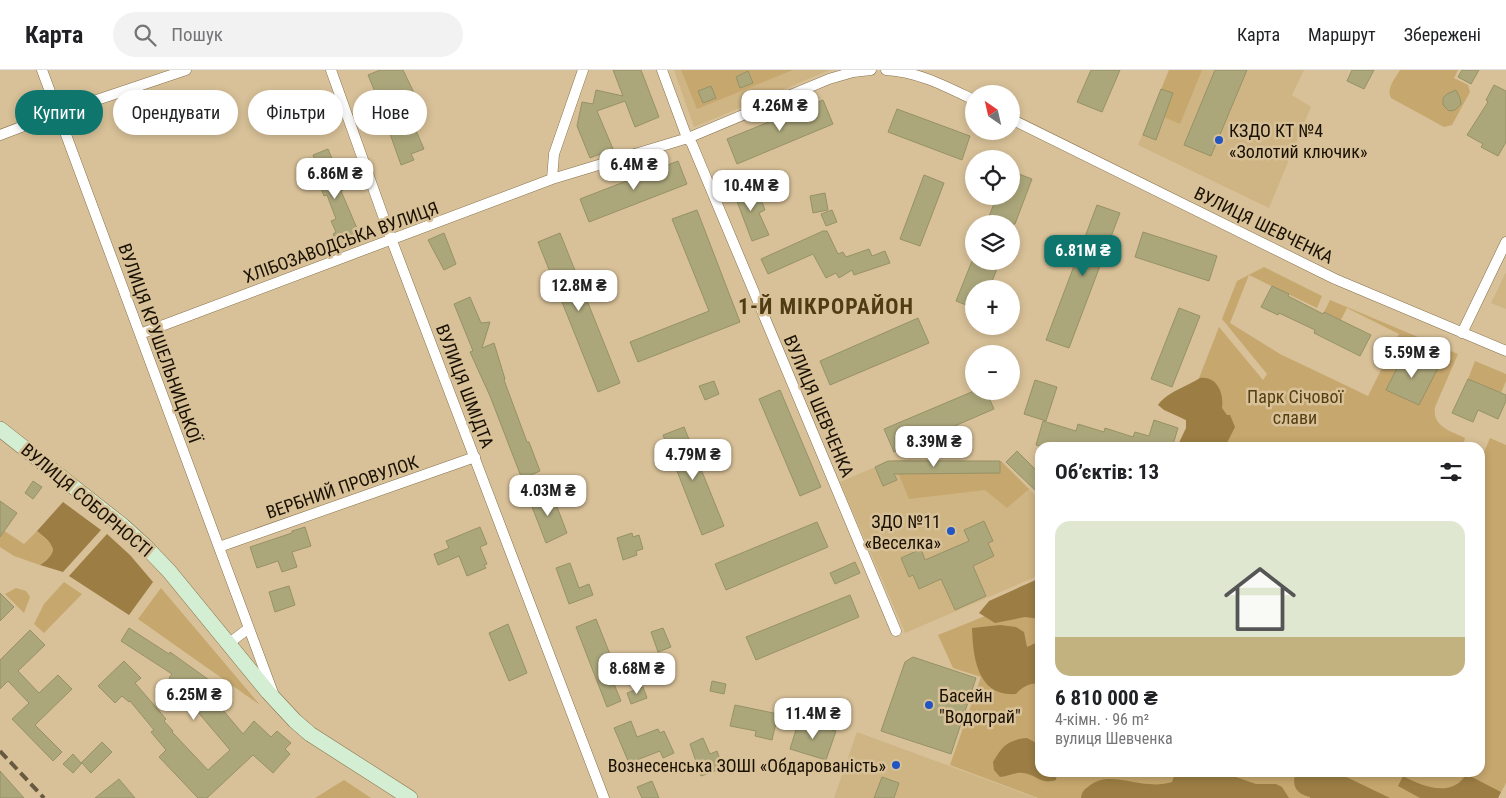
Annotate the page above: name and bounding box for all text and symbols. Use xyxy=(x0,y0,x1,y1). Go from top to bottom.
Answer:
search box xyxy=(113,12,463,57)
text: Карта xyxy=(25,21,83,49)
icon: search xyxy=(131,21,159,49)
text: Пошук xyxy=(171,23,223,46)
text: Карта xyxy=(1237,24,1280,45)
text: Маршрут xyxy=(1308,24,1376,45)
text: Збережені xyxy=(1404,24,1481,45)
north arrow xyxy=(965,85,1020,140)
map controls xyxy=(965,85,1020,400)
chip: Купити xyxy=(15,90,103,135)
chip: Орендувати xyxy=(113,90,238,135)
chip: Фільтри xyxy=(248,90,343,135)
chip: Нове xyxy=(353,90,427,135)
pin: 4.26M ₴ xyxy=(734,90,826,132)
text: 4.26M ₴ xyxy=(752,96,808,115)
place label: КЗДО КТ №4 «Золотий ключик» xyxy=(1229,120,1367,162)
marker: КЗДО КТ №4 «Золотий ключик» xyxy=(1213,134,1225,146)
pin: 6.4M ₴ xyxy=(593,148,675,191)
button: locate xyxy=(965,150,1020,205)
text: 6.4M ₴ xyxy=(610,155,658,174)
pin: 6.86M ₴ xyxy=(289,158,381,200)
text: 6.86M ₴ xyxy=(307,164,363,183)
pin: 10.4M ₴ xyxy=(705,170,797,212)
text: 10.4M ₴ xyxy=(723,176,779,195)
street label: ВУЛИЦЯ ШЕВЧЕНКА xyxy=(1191,182,1337,268)
street label: ХЛІБОЗАВОДСЬКА ВУЛИЦЯ xyxy=(241,197,441,287)
button: layers xyxy=(965,215,1020,270)
pin: 6.81M ₴ xyxy=(1037,234,1129,277)
street label: ВУЛИЦЯ КРУШЕЛЬНИЦЬКОЇ xyxy=(114,240,206,447)
text: 6.81M ₴ xyxy=(1055,241,1111,260)
pin: 12.8M ₴ xyxy=(533,270,625,312)
text: 12.8M ₴ xyxy=(551,276,607,295)
button: + xyxy=(965,280,1020,335)
district label: 1-Й МІКРОРАЙОН xyxy=(738,294,914,319)
street label: ВУЛИЦЯ ШМІДТА xyxy=(432,321,498,451)
street label: ВУЛИЦЯ ШЕВЧЕНКА xyxy=(780,332,859,481)
pin: 5.59M ₴ xyxy=(1366,336,1458,379)
text: 5.59M ₴ xyxy=(1384,343,1440,362)
button: − xyxy=(965,345,1020,400)
park label: Парк Січової слави xyxy=(1247,386,1344,428)
pin: 8.39M ₴ xyxy=(888,426,980,468)
text: 8.39M ₴ xyxy=(906,432,962,451)
pin: 4.79M ₴ xyxy=(647,438,739,481)
street label: ВУЛИЦЯ СОБОРНОСТІ xyxy=(17,439,157,561)
text: 4.79M ₴ xyxy=(665,445,721,464)
street label: ВЕРБНИЙ ПРОВУЛОК xyxy=(263,451,421,523)
icon: filters xyxy=(1437,458,1465,486)
text: Об’єктів: 13 xyxy=(1055,460,1159,484)
pin: 4.03M ₴ xyxy=(502,474,594,517)
text: 4.03M ₴ xyxy=(520,481,576,500)
place label: ЗДО №11 «Веселка» xyxy=(864,511,941,553)
marker: ЗДО №11 «Веселка» xyxy=(945,525,957,537)
icon: home xyxy=(1215,554,1305,644)
pin: 8.68M ₴ xyxy=(591,652,683,695)
text: 8.68M ₴ xyxy=(609,659,665,678)
pin: 6.25M ₴ xyxy=(148,678,240,721)
text: 6.25M ₴ xyxy=(166,685,222,704)
place label: Басейн "Водограй" xyxy=(939,685,1021,727)
text: 6 810 000 ₴ xyxy=(1055,686,1158,710)
pin: 11.4M ₴ xyxy=(767,698,859,740)
marker: Басейн "Водограй" xyxy=(923,699,935,711)
text: 11.4M ₴ xyxy=(785,704,841,723)
text: 4-кімн. · 96 m² xyxy=(1055,710,1149,729)
text: вулиця Шевченка xyxy=(1055,729,1173,748)
place label: Вознесенська ЗОШІ «Обдарованість» xyxy=(608,755,886,776)
marker: Вознесенська ЗОШІ «Обдарованість» xyxy=(890,759,902,771)

